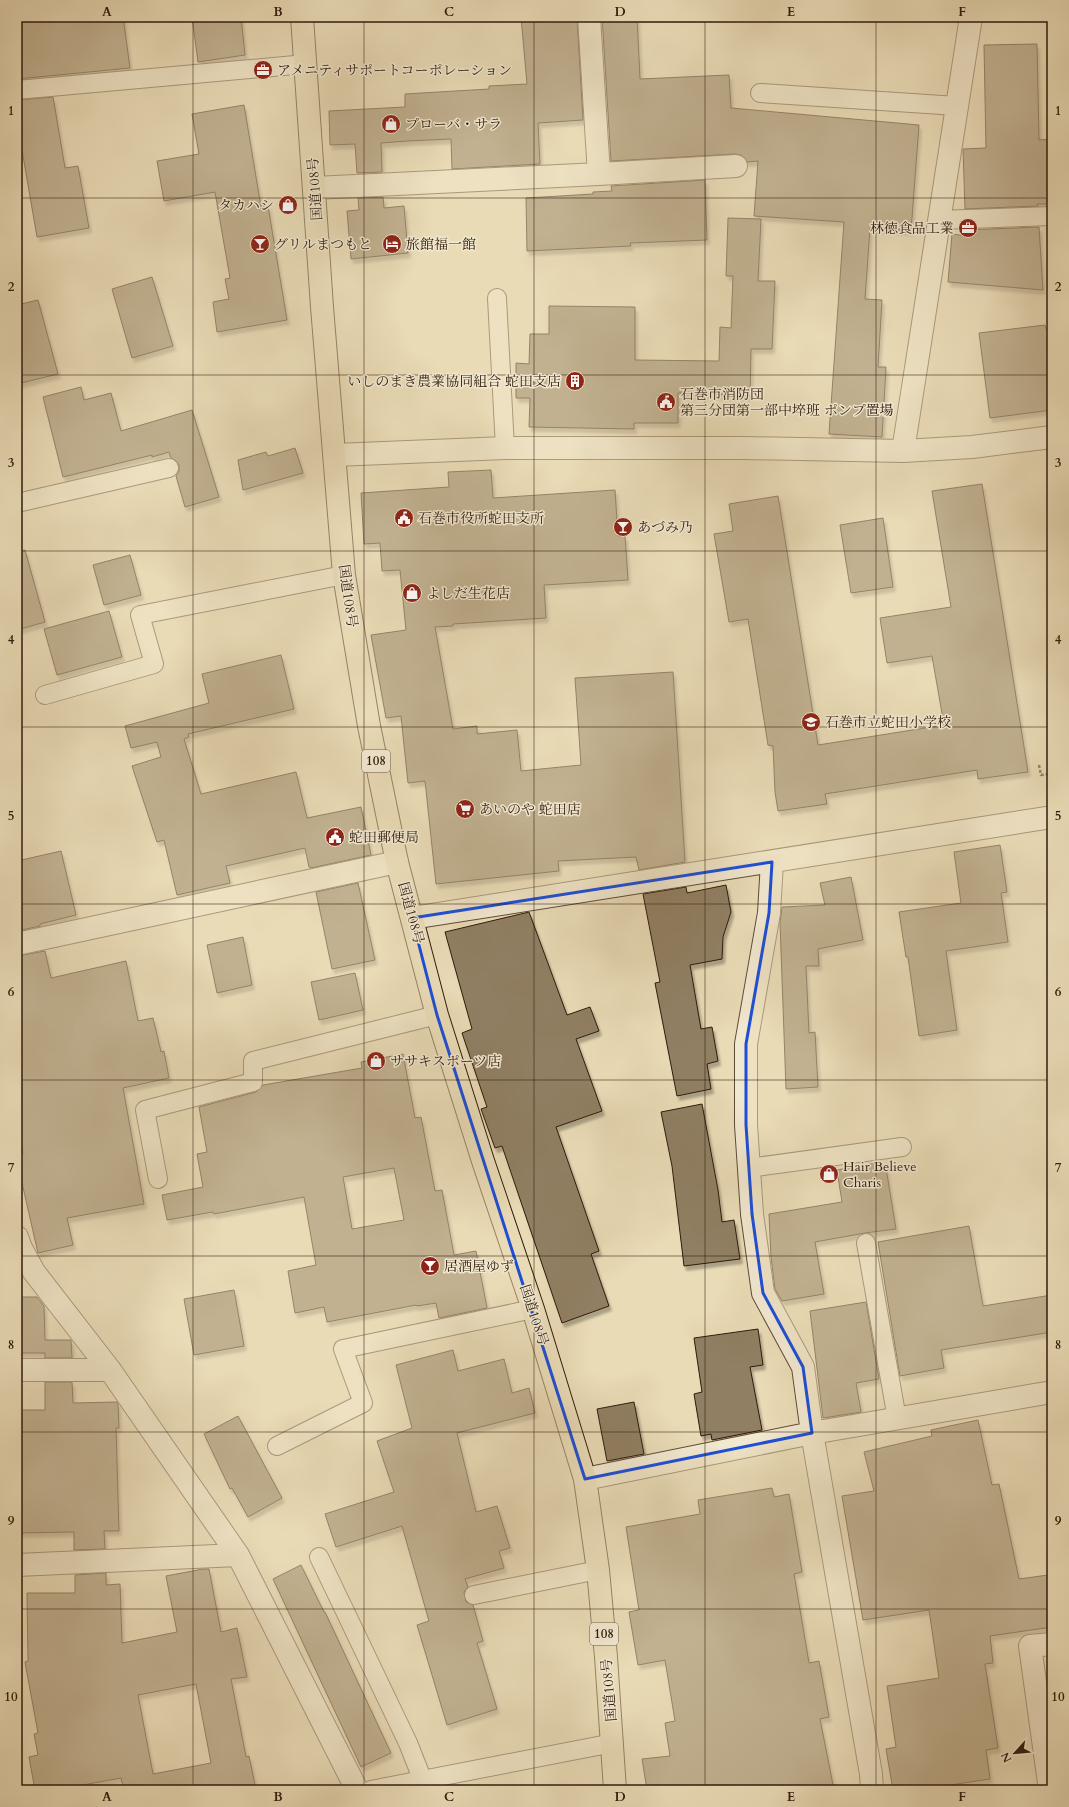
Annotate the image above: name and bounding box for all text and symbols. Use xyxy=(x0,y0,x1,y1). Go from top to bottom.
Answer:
text: A xyxy=(102,3,112,21)
text: B xyxy=(273,3,283,21)
text: C xyxy=(444,3,454,21)
text: D xyxy=(614,3,626,21)
text: E xyxy=(787,3,795,21)
text: F xyxy=(958,3,966,21)
office icon: アメニティサポートコーポレーション xyxy=(252,59,274,81)
place label: アメニティサポートコーポレーション xyxy=(277,61,512,80)
text: 1 xyxy=(8,102,14,120)
text: 1 xyxy=(1055,102,1061,120)
shop icon: プローバ・サラ xyxy=(380,113,402,135)
place label: プローバ・サラ xyxy=(405,115,502,134)
street label: 国道108号 xyxy=(303,157,327,221)
shop icon: タカハシ xyxy=(277,194,299,216)
place label: タカハシ xyxy=(218,196,274,215)
office icon: 林徳食品工業 xyxy=(957,217,979,239)
place label: 林徳食品工業 xyxy=(870,219,954,238)
bar icon: グリルまつもと xyxy=(249,233,271,255)
hotel icon: 旅館福一館 xyxy=(381,233,403,255)
place label: グリルまつもと xyxy=(274,235,372,254)
place label: 旅館福一館 xyxy=(406,235,476,254)
text: 2 xyxy=(8,278,15,296)
text: 2 xyxy=(1055,278,1062,296)
building icon: いしのまき農業協同組合 蛇田支店 xyxy=(564,370,586,392)
place label: いしのまき農業協同組合 蛇田支店 xyxy=(347,372,561,391)
place label: 石巻市消防団 第三分団第一部中埣班 ポンプ置場 xyxy=(680,385,894,420)
public building icon: 石巻市消防団 第三分団第一部中埣班 ポンプ置場 xyxy=(655,391,677,413)
text: 3 xyxy=(8,454,15,472)
text: 3 xyxy=(1055,454,1062,472)
public building icon: 石巻市役所蛇田支所 xyxy=(393,507,415,529)
place label: 石巻市役所蛇田支所 xyxy=(418,509,544,528)
bar icon: あづみ乃 xyxy=(612,516,634,538)
place label: あづみ乃 xyxy=(637,518,693,537)
street label: 国道108号 xyxy=(334,563,362,629)
shop icon: よしだ生花店 xyxy=(401,582,423,604)
place label: よしだ生花店 xyxy=(426,584,510,603)
text: 4 xyxy=(8,631,15,649)
text: 4 xyxy=(1055,631,1062,649)
school or university icon: 石巻市立蛇田小学校 xyxy=(800,711,822,733)
place label: 石巻市立蛇田小学校 xyxy=(825,713,951,732)
road number: 108 xyxy=(362,750,390,772)
supermarket icon: あいのや 蛇田店 xyxy=(454,798,476,820)
place label: あいのや 蛇田店 xyxy=(479,800,581,819)
text: 5 xyxy=(8,807,14,825)
text: 5 xyxy=(1055,807,1061,825)
public building icon: 蛇田郵便局 xyxy=(324,826,346,848)
place label: 蛇田郵便局 xyxy=(349,828,419,847)
street label: 国道108号 xyxy=(394,880,428,946)
text: 6 xyxy=(8,983,15,1001)
text: 6 xyxy=(1055,983,1062,1001)
shop icon: ササキスポーツ店 xyxy=(365,1050,387,1072)
place label: ササキスポーツ店 xyxy=(390,1052,501,1071)
place label: Hair Believe Charis xyxy=(843,1157,917,1192)
text: 7 xyxy=(8,1159,15,1177)
text: 7 xyxy=(1055,1159,1062,1177)
shop icon: Hair Believe Charis xyxy=(818,1163,840,1185)
bar icon: 居酒屋ゆず xyxy=(419,1255,441,1277)
place label: 居酒屋ゆず xyxy=(444,1257,514,1276)
street label: 国道108号 xyxy=(515,1282,553,1348)
text: 8 xyxy=(8,1336,14,1354)
text: 8 xyxy=(1055,1336,1061,1354)
text: 9 xyxy=(8,1512,15,1530)
text: 9 xyxy=(1055,1512,1062,1530)
road number: 108 xyxy=(590,1623,618,1645)
street label: 国道108号 xyxy=(597,1658,621,1722)
text: 10 xyxy=(4,1688,18,1706)
text: 10 xyxy=(1051,1688,1065,1706)
north arrow xyxy=(995,1733,1035,1773)
text: N xyxy=(997,1749,1015,1765)
text: A xyxy=(102,1788,112,1806)
text: B xyxy=(273,1788,283,1806)
text: C xyxy=(444,1788,454,1806)
text: D xyxy=(614,1788,626,1806)
text: E xyxy=(787,1788,795,1806)
text: F xyxy=(958,1788,966,1806)

